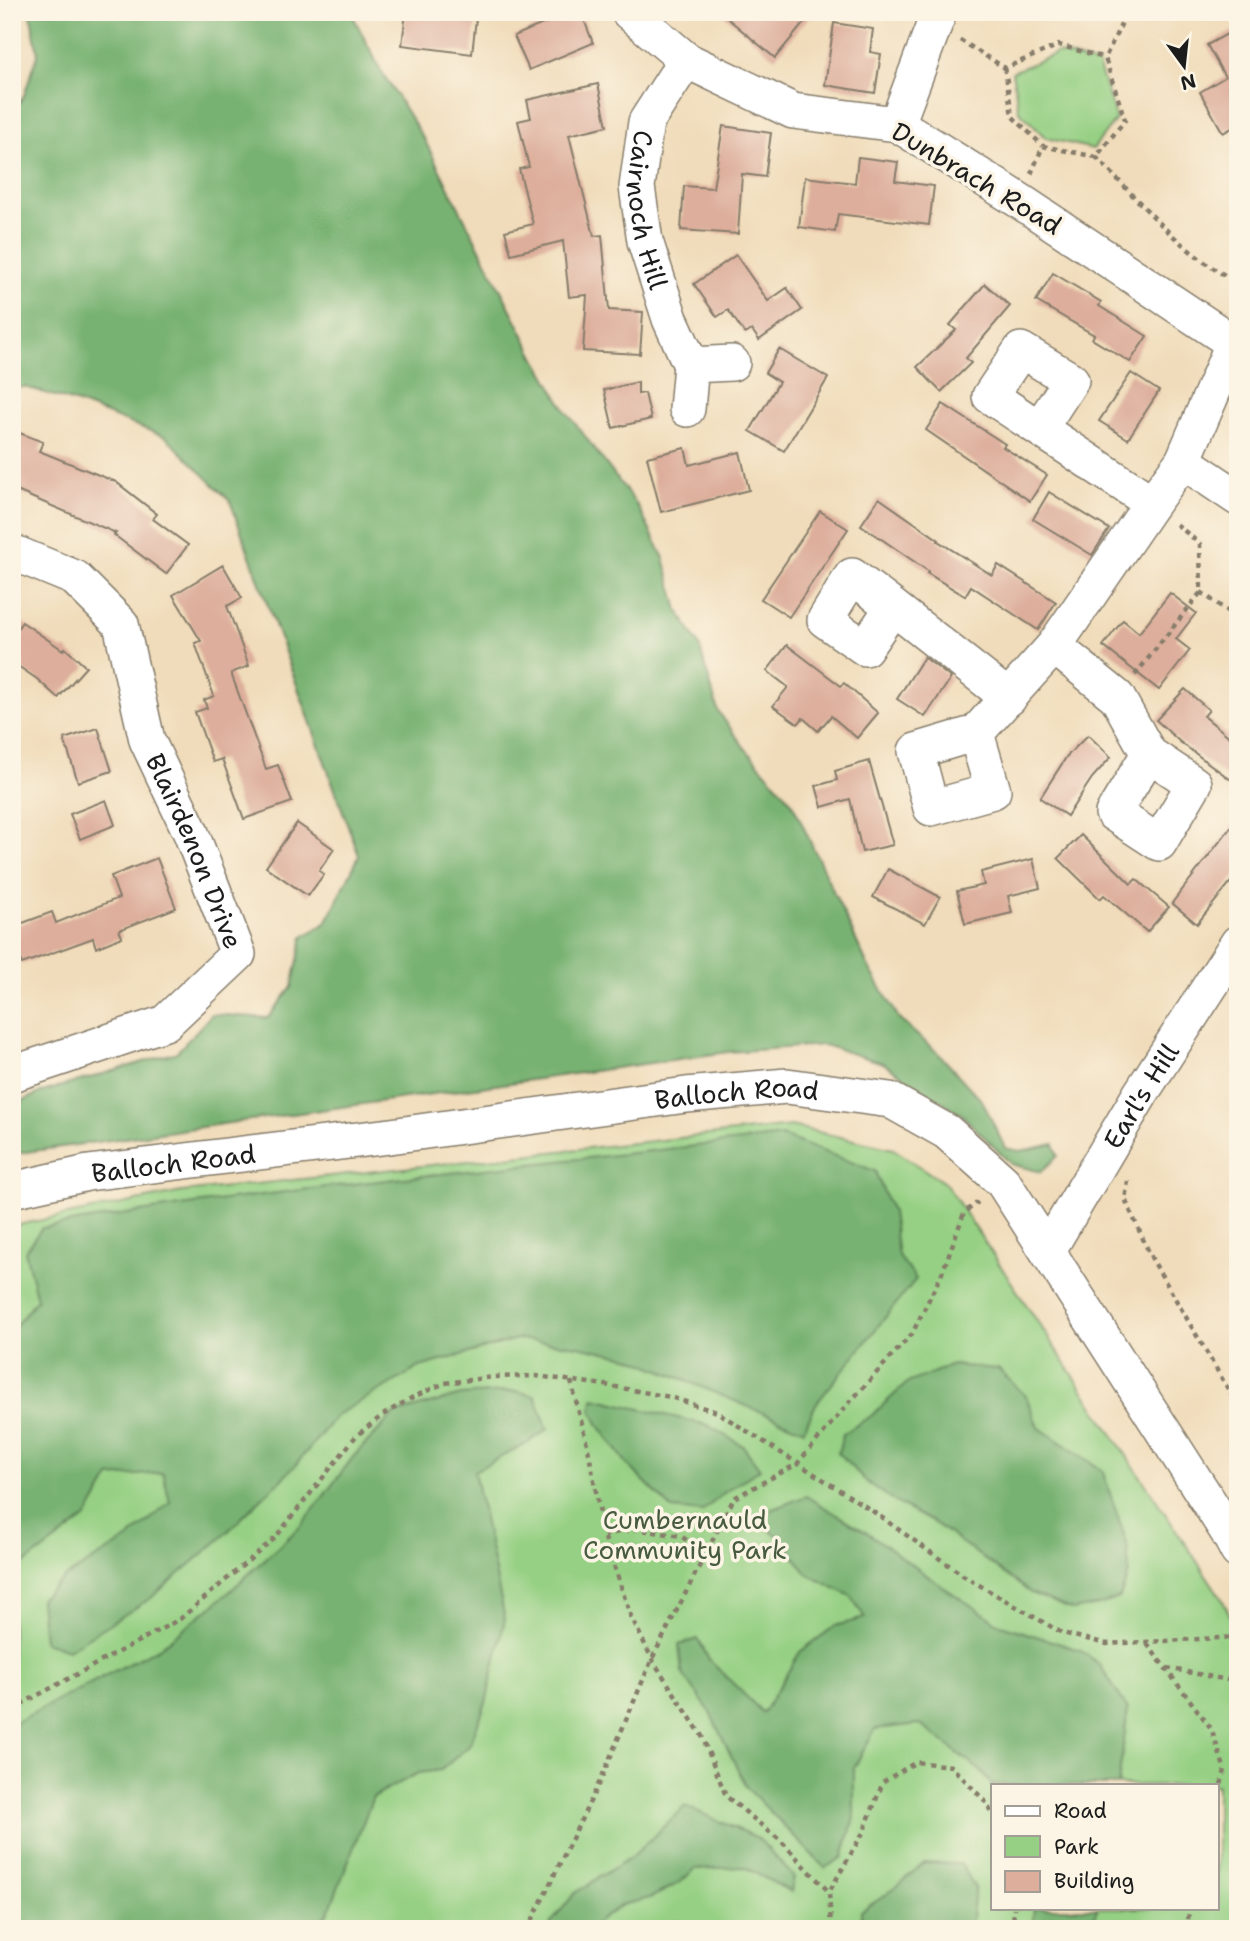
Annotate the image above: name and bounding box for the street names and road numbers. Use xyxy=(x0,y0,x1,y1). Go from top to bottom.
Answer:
street label: Dunbrach Road xyxy=(885,113,1069,243)
street label: Cairnoch Hill xyxy=(619,128,677,294)
street label: Blairdenon Drive xyxy=(138,747,252,953)
street label: Earl's Hill xyxy=(1095,1036,1187,1155)
street label: Balloch Road xyxy=(652,1069,821,1117)
street label: Balloch Road xyxy=(89,1135,258,1190)

